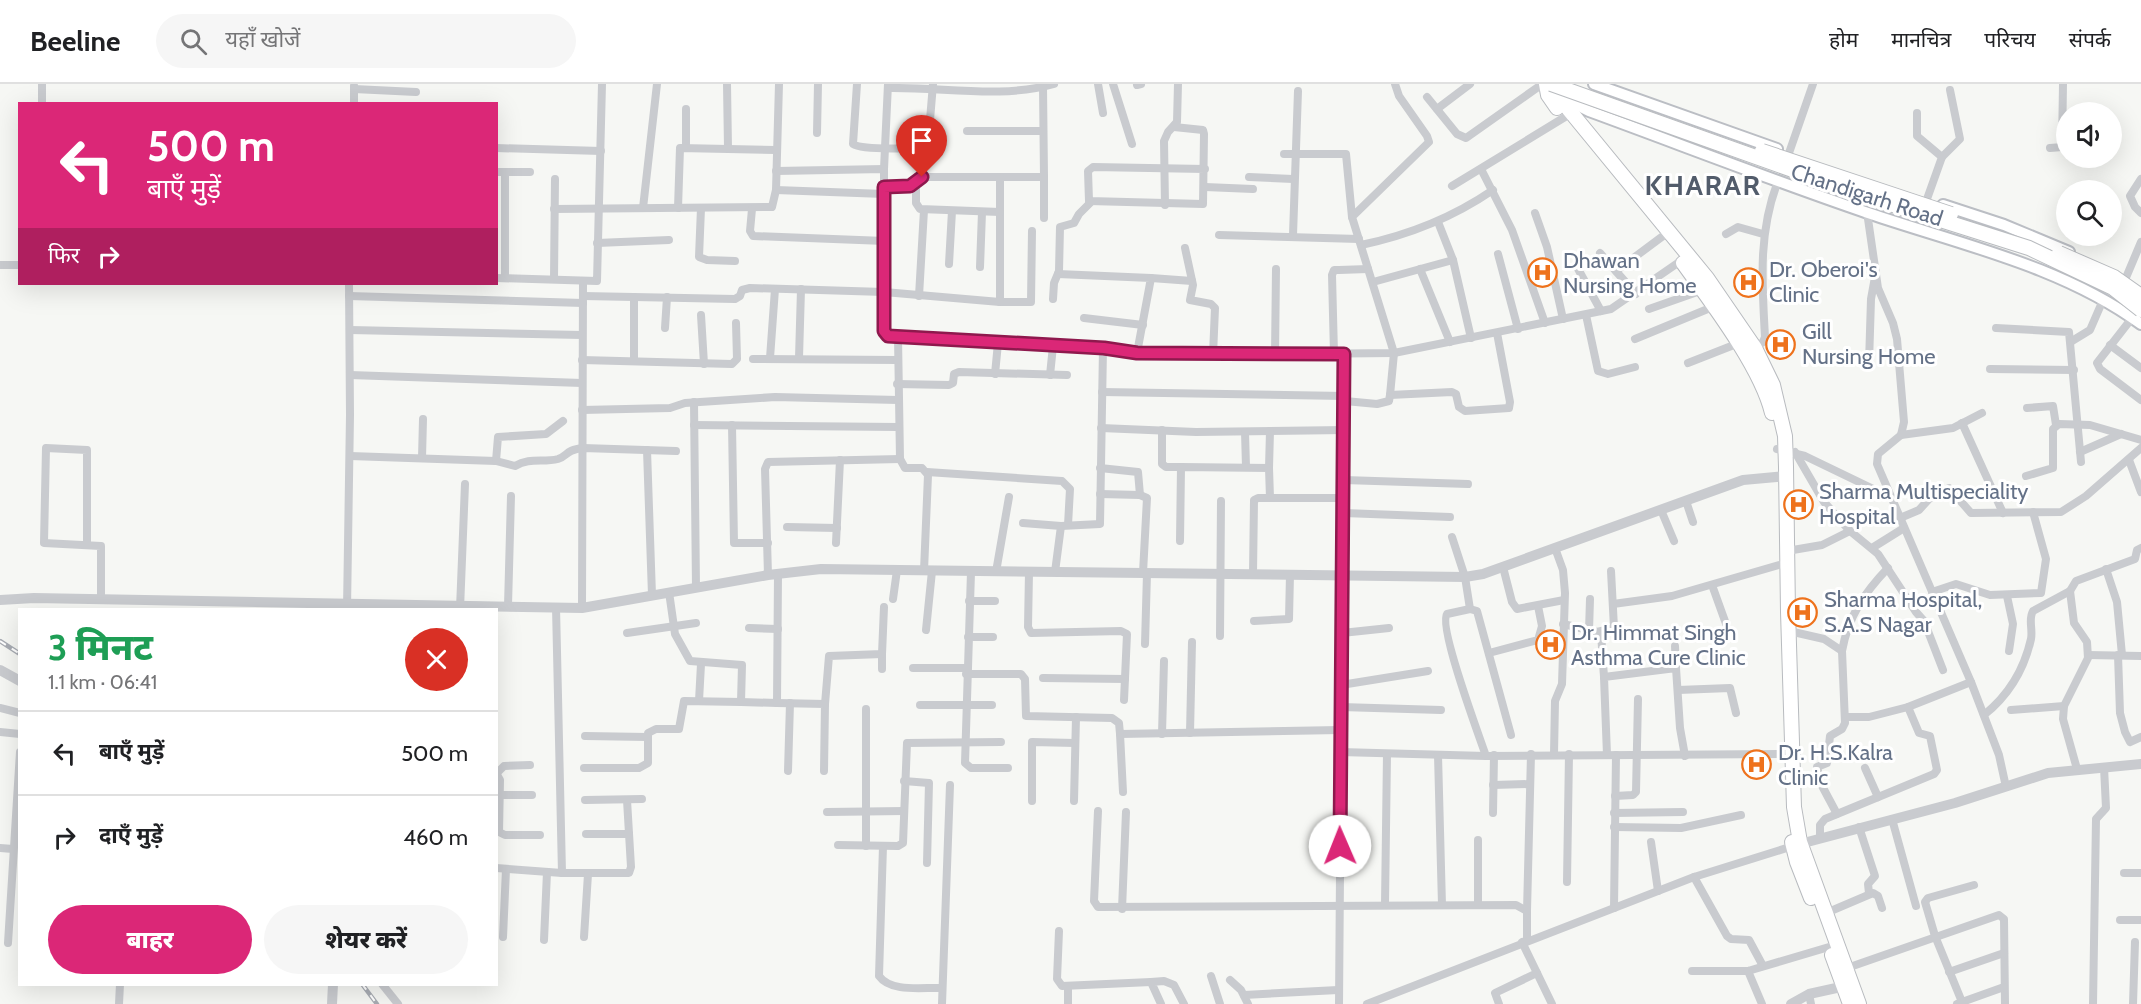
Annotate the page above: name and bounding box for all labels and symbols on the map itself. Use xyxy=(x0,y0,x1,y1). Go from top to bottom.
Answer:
pin xyxy=(896,115,947,177)
street label: Chandigarh Road xyxy=(1788,158,1946,232)
district label: KHARAR xyxy=(1644,168,1762,202)
place label: Dhawan Nursing Home xyxy=(1563,247,1697,299)
place label: Dr. Oberoi's Clinic xyxy=(1769,256,1878,308)
hospital icon: Dhawan Nursing Home xyxy=(1526,257,1558,289)
hospital icon: Dr. Oberoi's Clinic xyxy=(1732,266,1764,298)
place label: Gill Nursing Home xyxy=(1802,318,1936,370)
hospital icon: Gill Nursing Home xyxy=(1765,328,1797,360)
place label: Sharma Multispeciality Hospital xyxy=(1819,478,2028,530)
hospital icon: Sharma Multispeciality Hospital xyxy=(1782,488,1814,520)
place label: Sharma Hospital, S.A.S Nagar xyxy=(1824,586,1982,638)
hospital icon: Sharma Hospital, S.A.S Nagar xyxy=(1787,596,1819,628)
place label: Dr. Himmat Singh Asthma Cure Clinic xyxy=(1571,619,1746,671)
hospital icon: Dr. Himmat Singh Asthma Cure Clinic xyxy=(1534,629,1566,661)
place label: Dr. H.S.Kalra Clinic xyxy=(1778,739,1893,791)
hospital icon: Dr. H.S.Kalra Clinic xyxy=(1741,749,1773,781)
position arrow xyxy=(1308,814,1372,878)

